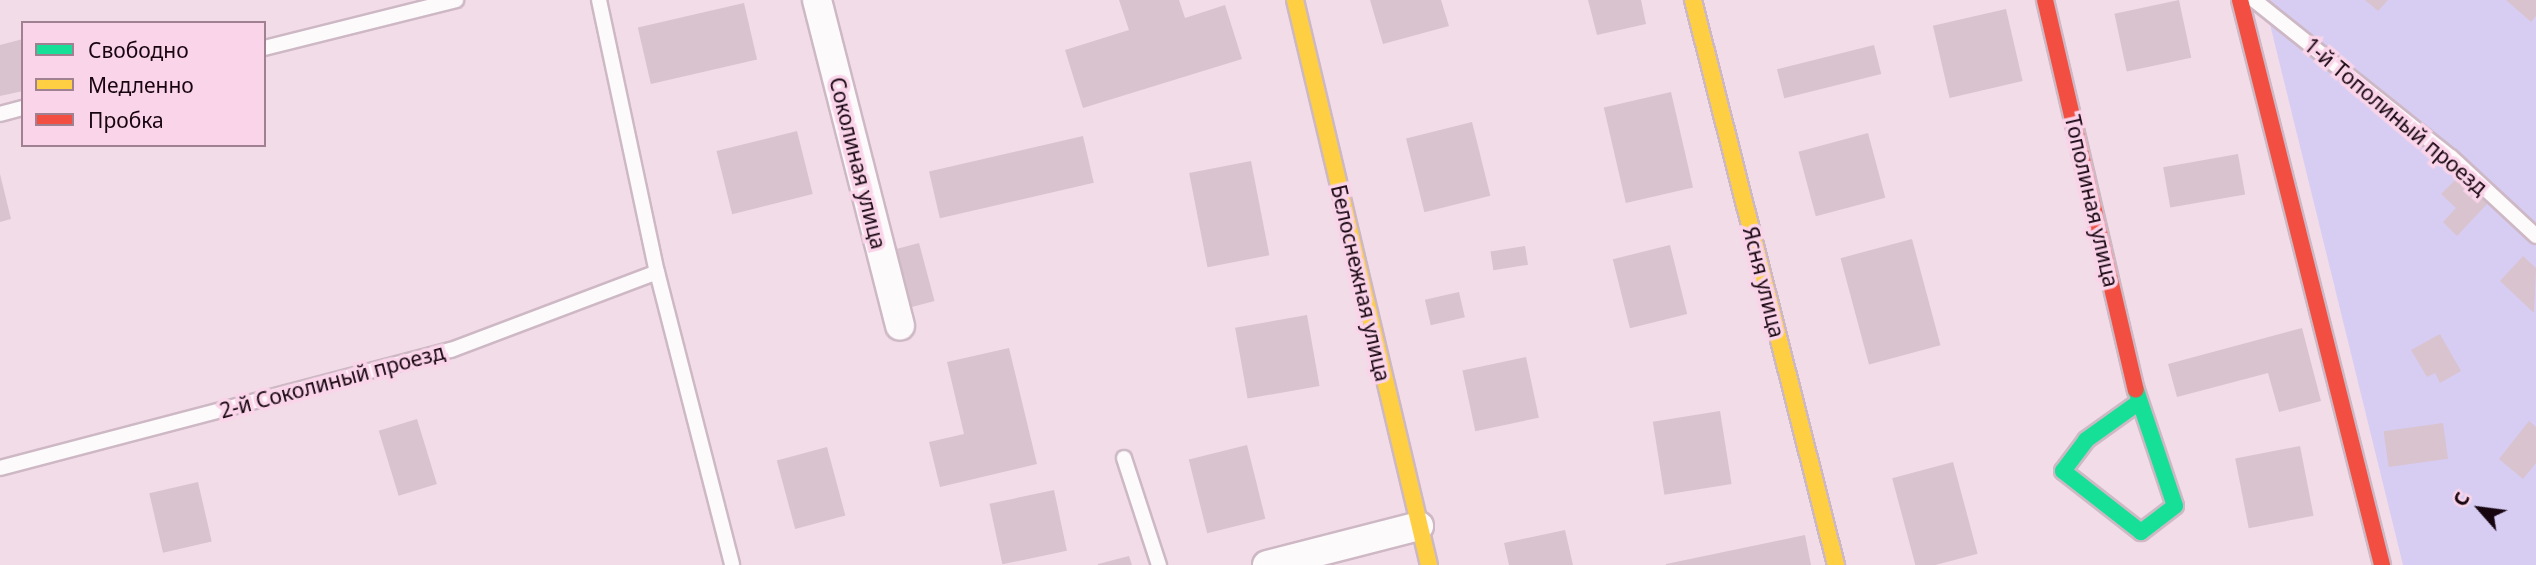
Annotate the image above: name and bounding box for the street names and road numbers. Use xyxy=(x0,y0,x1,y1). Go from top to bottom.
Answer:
street label: 1-й Тополиный проезд xyxy=(2299,32,2493,200)
street label: Соколиная улица xyxy=(824,74,892,252)
street label: Тополиная улица xyxy=(2060,113,2124,289)
street label: Белоснежная улица xyxy=(1326,182,1396,384)
street label: Ясня улица xyxy=(1738,224,1790,340)
street label: 2-й Соколиный проезд xyxy=(217,339,447,423)

